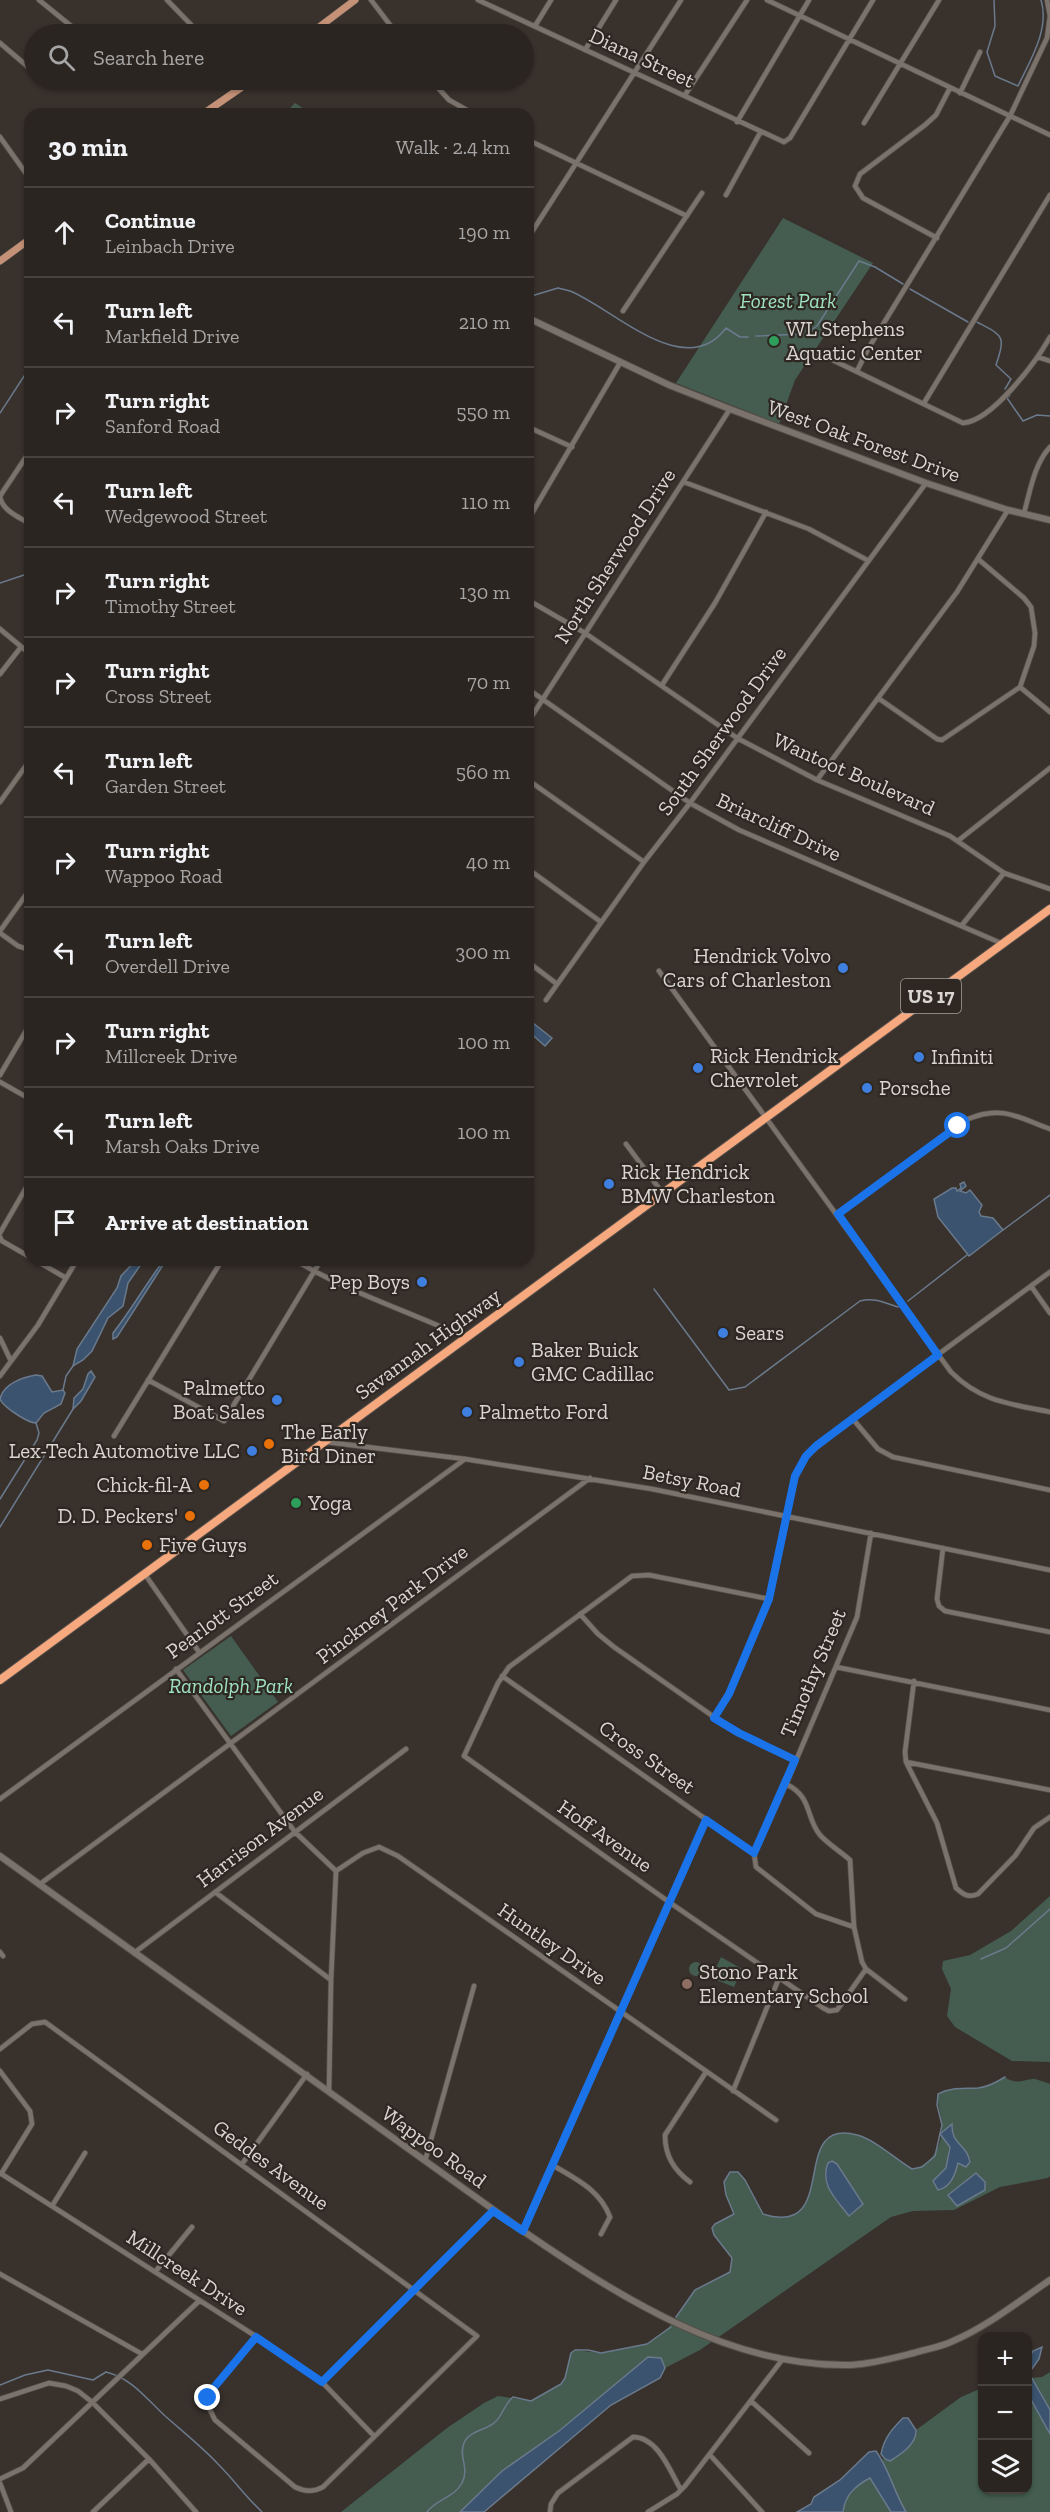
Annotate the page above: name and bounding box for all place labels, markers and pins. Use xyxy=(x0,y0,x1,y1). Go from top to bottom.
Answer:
place label: WL Stephens Aquatic Center xyxy=(786,316,923,365)
marker: WL Stephens Aquatic Center xyxy=(767,334,781,348)
place label: Hendrick Volvo Cars of Charleston xyxy=(663,943,831,992)
marker: Hendrick Volvo Cars of Charleston xyxy=(836,961,850,975)
place label: Rick Hendrick Chevrolet xyxy=(710,1043,838,1092)
place label: Infiniti xyxy=(931,1044,993,1069)
marker: Infiniti xyxy=(912,1050,926,1064)
marker: Rick Hendrick Chevrolet xyxy=(691,1061,705,1075)
place label: Porsche xyxy=(879,1075,951,1100)
marker: Porsche xyxy=(860,1081,874,1095)
place label: Rick Hendrick BMW Charleston xyxy=(621,1159,775,1208)
marker: Rick Hendrick BMW Charleston xyxy=(602,1177,616,1191)
place label: Pep Boys xyxy=(329,1269,410,1294)
marker: Pep Boys xyxy=(415,1275,429,1289)
place label: Sears xyxy=(735,1320,784,1345)
marker: Sears xyxy=(716,1326,730,1340)
place label: Baker Buick GMC Cadillac xyxy=(531,1337,654,1386)
marker: Baker Buick GMC Cadillac xyxy=(512,1355,526,1369)
place label: Palmetto Boat Sales xyxy=(173,1375,265,1424)
marker: Palmetto Boat Sales xyxy=(270,1393,284,1407)
place label: Palmetto Ford xyxy=(479,1399,609,1424)
marker: Palmetto Ford xyxy=(460,1405,474,1419)
place label: The Early Bird Diner xyxy=(281,1419,376,1468)
marker: The Early Bird Diner xyxy=(262,1437,276,1451)
place label: Lex-Tech Automotive LLC xyxy=(9,1438,240,1463)
marker: Lex-Tech Automotive LLC xyxy=(245,1444,259,1458)
place label: Chick-fil-A xyxy=(96,1472,192,1497)
marker: Chick-fil-A xyxy=(197,1478,211,1492)
place label: Yoga xyxy=(307,1490,352,1515)
marker: Yoga xyxy=(289,1496,303,1510)
place label: D. D. Peckers' xyxy=(58,1503,178,1528)
marker: D. D. Peckers' xyxy=(183,1509,197,1523)
place label: Five Guys xyxy=(159,1532,247,1557)
marker: Five Guys xyxy=(140,1538,154,1552)
place label: Stono Park Elementary School xyxy=(699,1959,869,2008)
marker: Stono Park Elementary School xyxy=(680,1977,694,1991)

